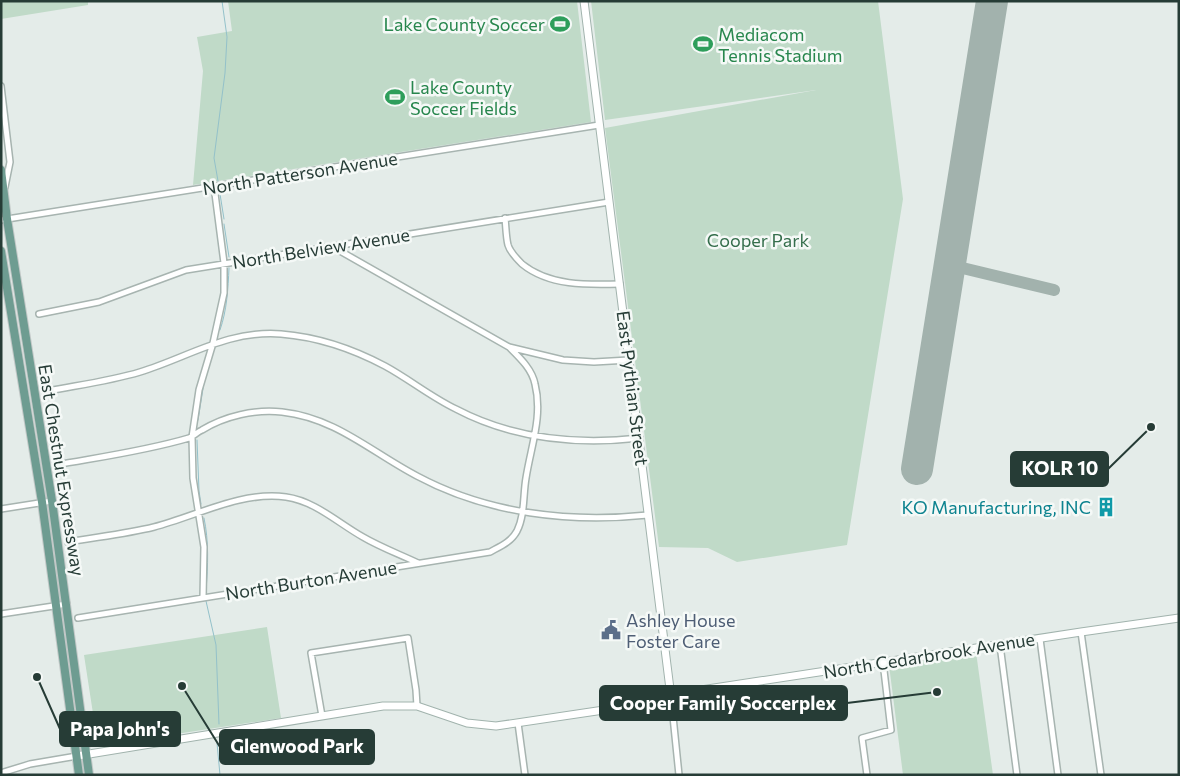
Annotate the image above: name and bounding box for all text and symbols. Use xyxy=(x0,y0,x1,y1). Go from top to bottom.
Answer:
place label: Lake County Soccer xyxy=(384,13,545,35)
sports icon: Lake County Soccer xyxy=(549,13,571,35)
place label: Mediacom Tennis Stadium xyxy=(718,23,842,66)
sports icon: Mediacom Tennis Stadium xyxy=(692,33,714,55)
place label: Lake County Soccer Fields xyxy=(410,76,517,119)
sports icon: Lake County Soccer Fields xyxy=(384,86,406,108)
street label: North Patterson Avenue xyxy=(201,147,399,199)
street label: North Belview Avenue xyxy=(231,223,411,273)
park label: Cooper Park xyxy=(707,229,809,251)
street label: East Pythian Street xyxy=(613,309,653,467)
street label: East Chestnut Expressway xyxy=(34,363,90,577)
callout: KOLR 10 xyxy=(1011,452,1108,486)
text: KOLR 10 xyxy=(1022,456,1099,479)
place label: KO Manufacturing, INC xyxy=(901,496,1091,518)
building icon: KO Manufacturing, INC xyxy=(1095,496,1117,518)
street label: North Burton Avenue xyxy=(224,556,398,604)
place label: Ashley House Foster Care xyxy=(626,609,736,652)
public building icon: Ashley House Foster Care xyxy=(600,619,622,641)
street label: North Cedarbrook Avenue xyxy=(822,627,1036,683)
callout: Cooper Family Soccerplex xyxy=(600,686,847,720)
text: Cooper Family Soccerplex xyxy=(610,691,836,714)
callout: Papa John's xyxy=(60,712,180,746)
text: Papa John's xyxy=(70,717,170,740)
callout: Glenwood Park xyxy=(220,730,374,764)
text: Glenwood Park xyxy=(230,734,364,757)

